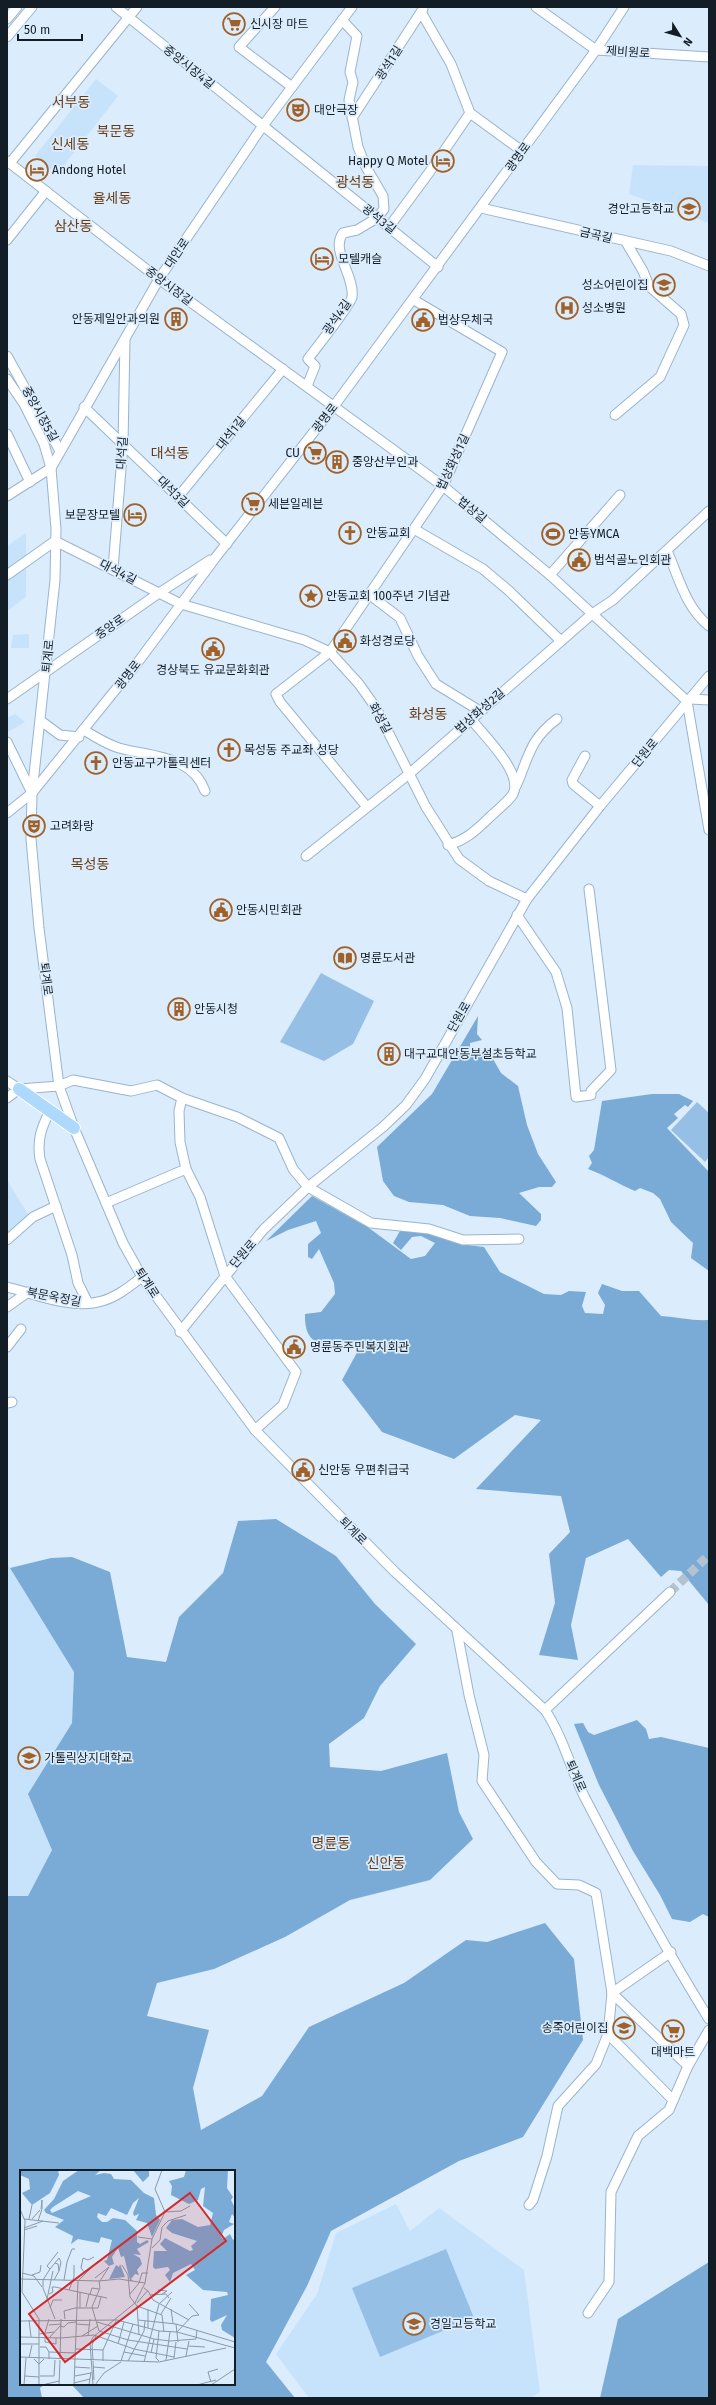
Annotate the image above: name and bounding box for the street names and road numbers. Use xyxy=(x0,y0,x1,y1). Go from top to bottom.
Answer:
street label: 중앙시장4길 xyxy=(161,42,217,92)
street label: 광석1길 xyxy=(373,43,405,83)
street label: 제비원로 xyxy=(605,43,651,61)
street label: 광명로 xyxy=(503,139,533,175)
street label: 광석3길 xyxy=(359,201,399,237)
street label: 금곡길 xyxy=(578,224,614,246)
street label: 대안로 xyxy=(162,235,192,271)
street label: 중앙시장길 xyxy=(143,264,195,308)
street label: 광석4길 xyxy=(320,297,354,337)
street label: 중앙시장5길 xyxy=(19,384,61,444)
street label: 광명로 xyxy=(309,401,341,435)
street label: 대석1길 xyxy=(213,414,249,452)
street label: 법상화성1길 xyxy=(434,432,472,492)
street label: 대석길 xyxy=(114,436,130,470)
street label: 대석3길 xyxy=(154,473,192,511)
street label: 법상길 xyxy=(455,494,489,526)
street label: 대석4길 xyxy=(97,557,139,587)
street label: 중앙로 xyxy=(92,612,128,642)
street label: 퇴계로 xyxy=(39,639,57,673)
street label: 광명로 xyxy=(112,658,144,692)
street label: 법상화성2길 xyxy=(452,686,508,736)
street label: 화성길 xyxy=(366,700,394,736)
street label: 단원로 xyxy=(629,736,661,770)
street label: 퇴계로 xyxy=(37,962,55,996)
street label: 단원로 xyxy=(445,999,473,1035)
street label: 단원로 xyxy=(227,1237,259,1271)
street label: 퇴계로 xyxy=(132,1265,162,1301)
street label: 북문옥정길 xyxy=(26,1285,82,1309)
street label: 퇴계로 xyxy=(336,1514,370,1548)
street label: 퇴계로 xyxy=(563,1758,589,1794)

